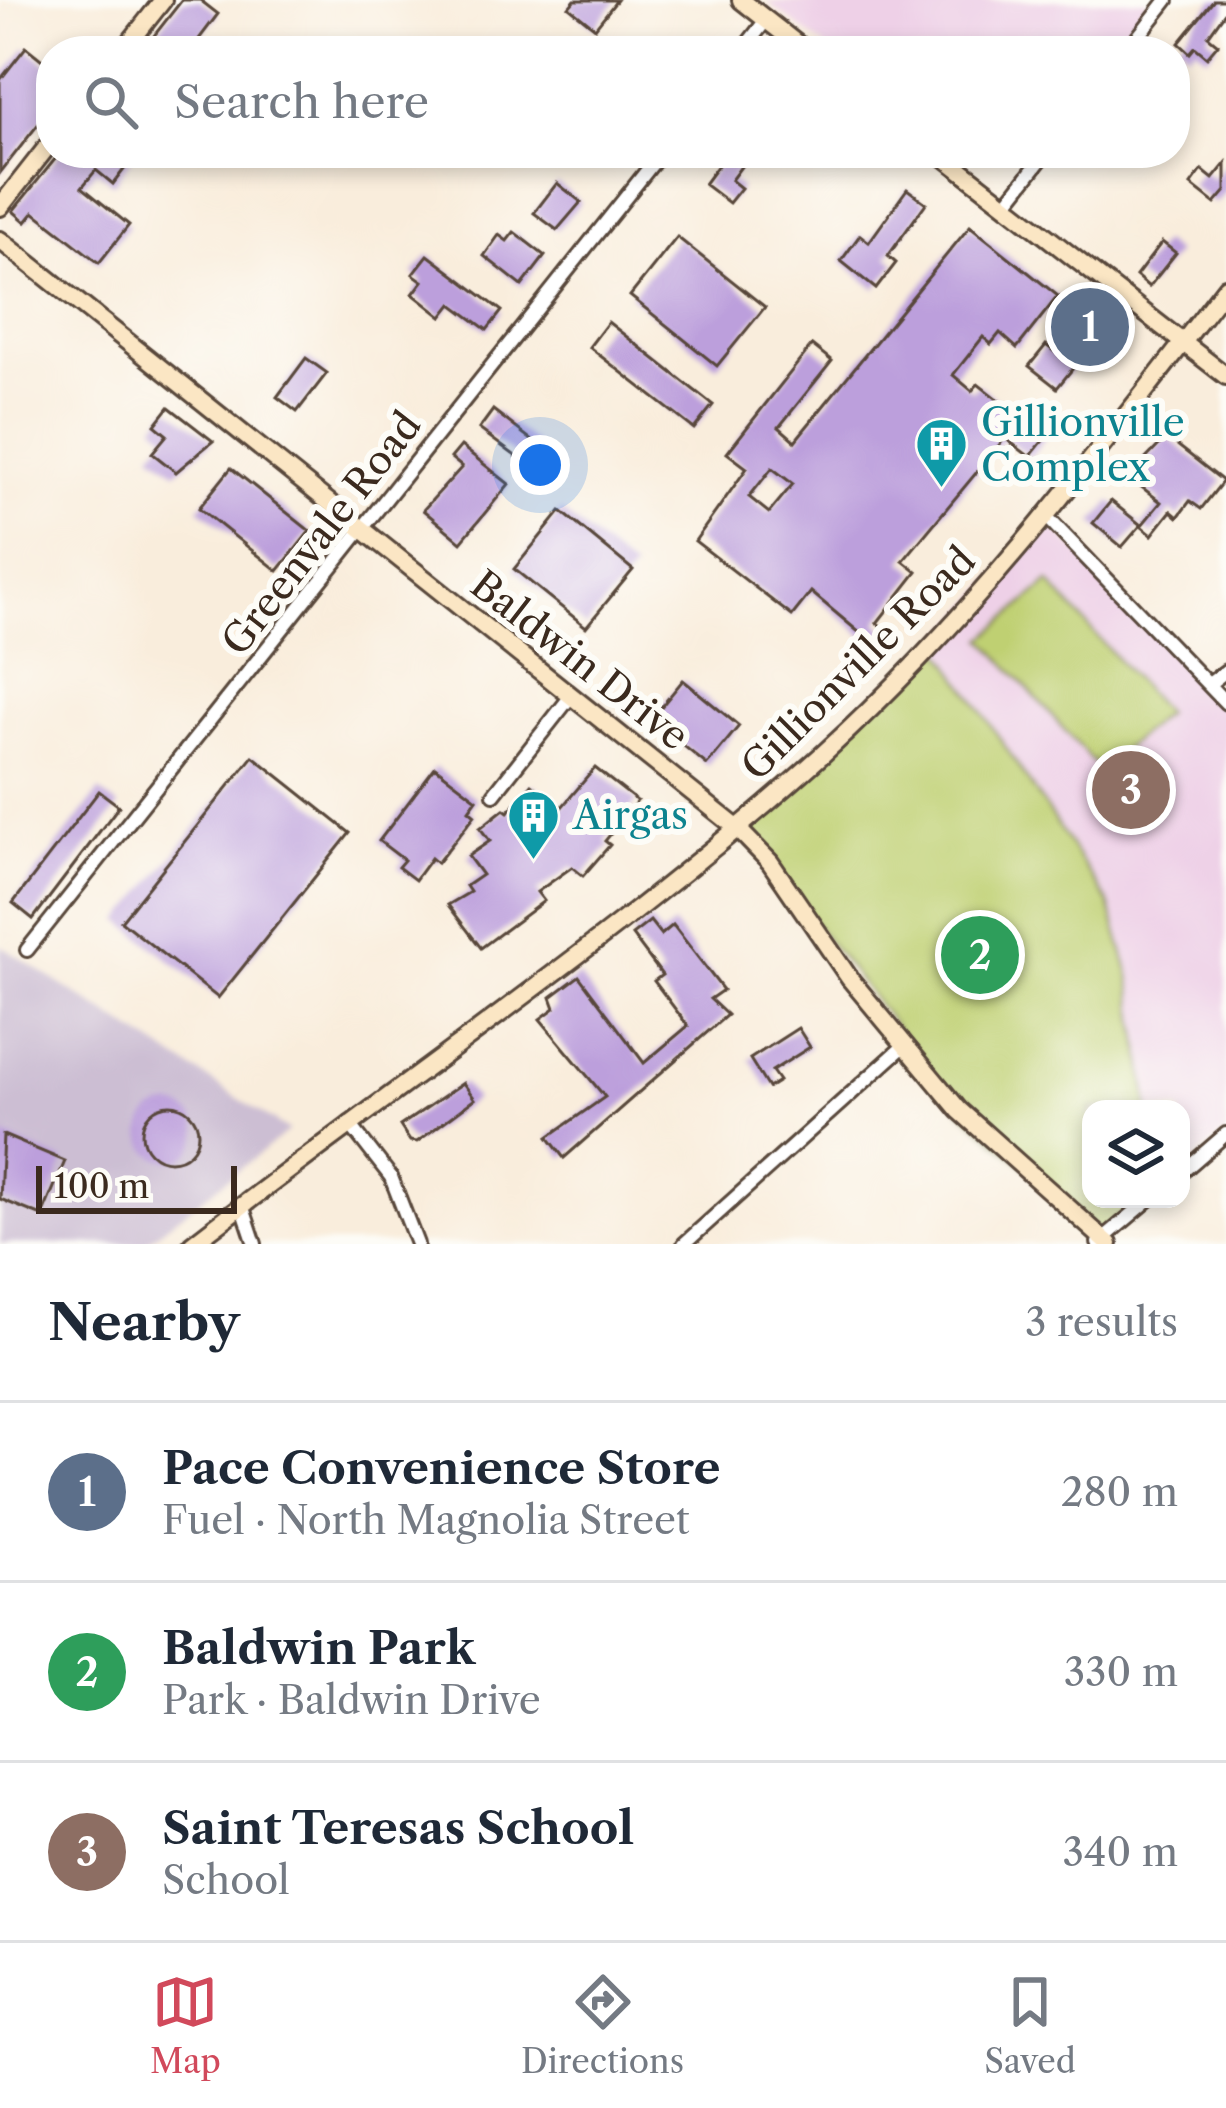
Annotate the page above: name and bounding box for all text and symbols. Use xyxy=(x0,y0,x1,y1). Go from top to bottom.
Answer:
search box xyxy=(36,36,1190,168)
icon: search xyxy=(78,69,144,135)
text: Search here xyxy=(174,74,429,130)
pin: 1 xyxy=(1051,282,1129,372)
place label: Gillionville Complex xyxy=(981,398,1185,491)
street label: Greenvale Road xyxy=(211,402,431,664)
building icon: Gillionville Complex xyxy=(914,416,970,490)
your location xyxy=(510,435,570,495)
street label: Gillionville Road xyxy=(731,536,985,790)
street label: Baldwin Drive xyxy=(462,560,698,760)
pin: 3 xyxy=(1092,745,1170,835)
building icon: Airgas xyxy=(506,787,562,861)
place label: Airgas xyxy=(572,791,688,839)
pin: 2 xyxy=(941,910,1019,1000)
map controls xyxy=(1082,1100,1190,1208)
button: layers xyxy=(1082,1100,1190,1208)
scale bar xyxy=(36,1160,237,1213)
text: 100 m xyxy=(54,1166,149,1207)
text: Nearby xyxy=(48,1291,240,1353)
text: 3 results xyxy=(1025,1298,1178,1346)
text: Pace Convenience Store xyxy=(162,1440,720,1496)
text: 1 xyxy=(78,1468,96,1516)
text: 280 m xyxy=(1061,1468,1178,1516)
text: Fuel · North Magnolia Street xyxy=(162,1496,690,1544)
text: Baldwin Park xyxy=(162,1620,475,1676)
text: 2 xyxy=(75,1648,99,1696)
text: 330 m xyxy=(1064,1648,1178,1696)
text: Park · Baldwin Drive xyxy=(162,1676,541,1724)
text: Saint Teresas School xyxy=(162,1800,634,1856)
text: 3 xyxy=(76,1828,98,1876)
text: 340 m xyxy=(1063,1828,1178,1876)
text: School xyxy=(162,1856,290,1904)
tab: Map xyxy=(150,1969,221,2082)
tab: Directions xyxy=(521,1969,684,2082)
tab: Saved xyxy=(984,1969,1076,2082)

